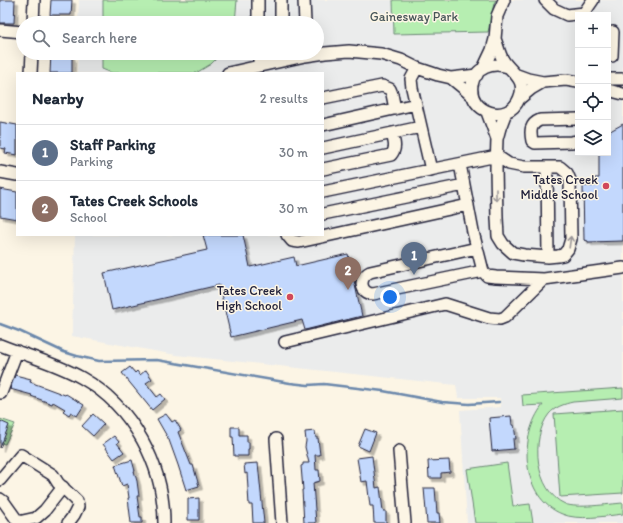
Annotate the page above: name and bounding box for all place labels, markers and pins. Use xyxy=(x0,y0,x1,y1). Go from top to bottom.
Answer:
place label: Tates Creek Middle School xyxy=(521,172,598,202)
marker: Tates Creek Middle School xyxy=(601,181,611,191)
pin: 1 xyxy=(401,242,427,275)
pin: 2 xyxy=(335,257,361,290)
place label: Tates Creek High School xyxy=(216,283,282,313)
marker: Tates Creek High School xyxy=(285,292,295,302)

